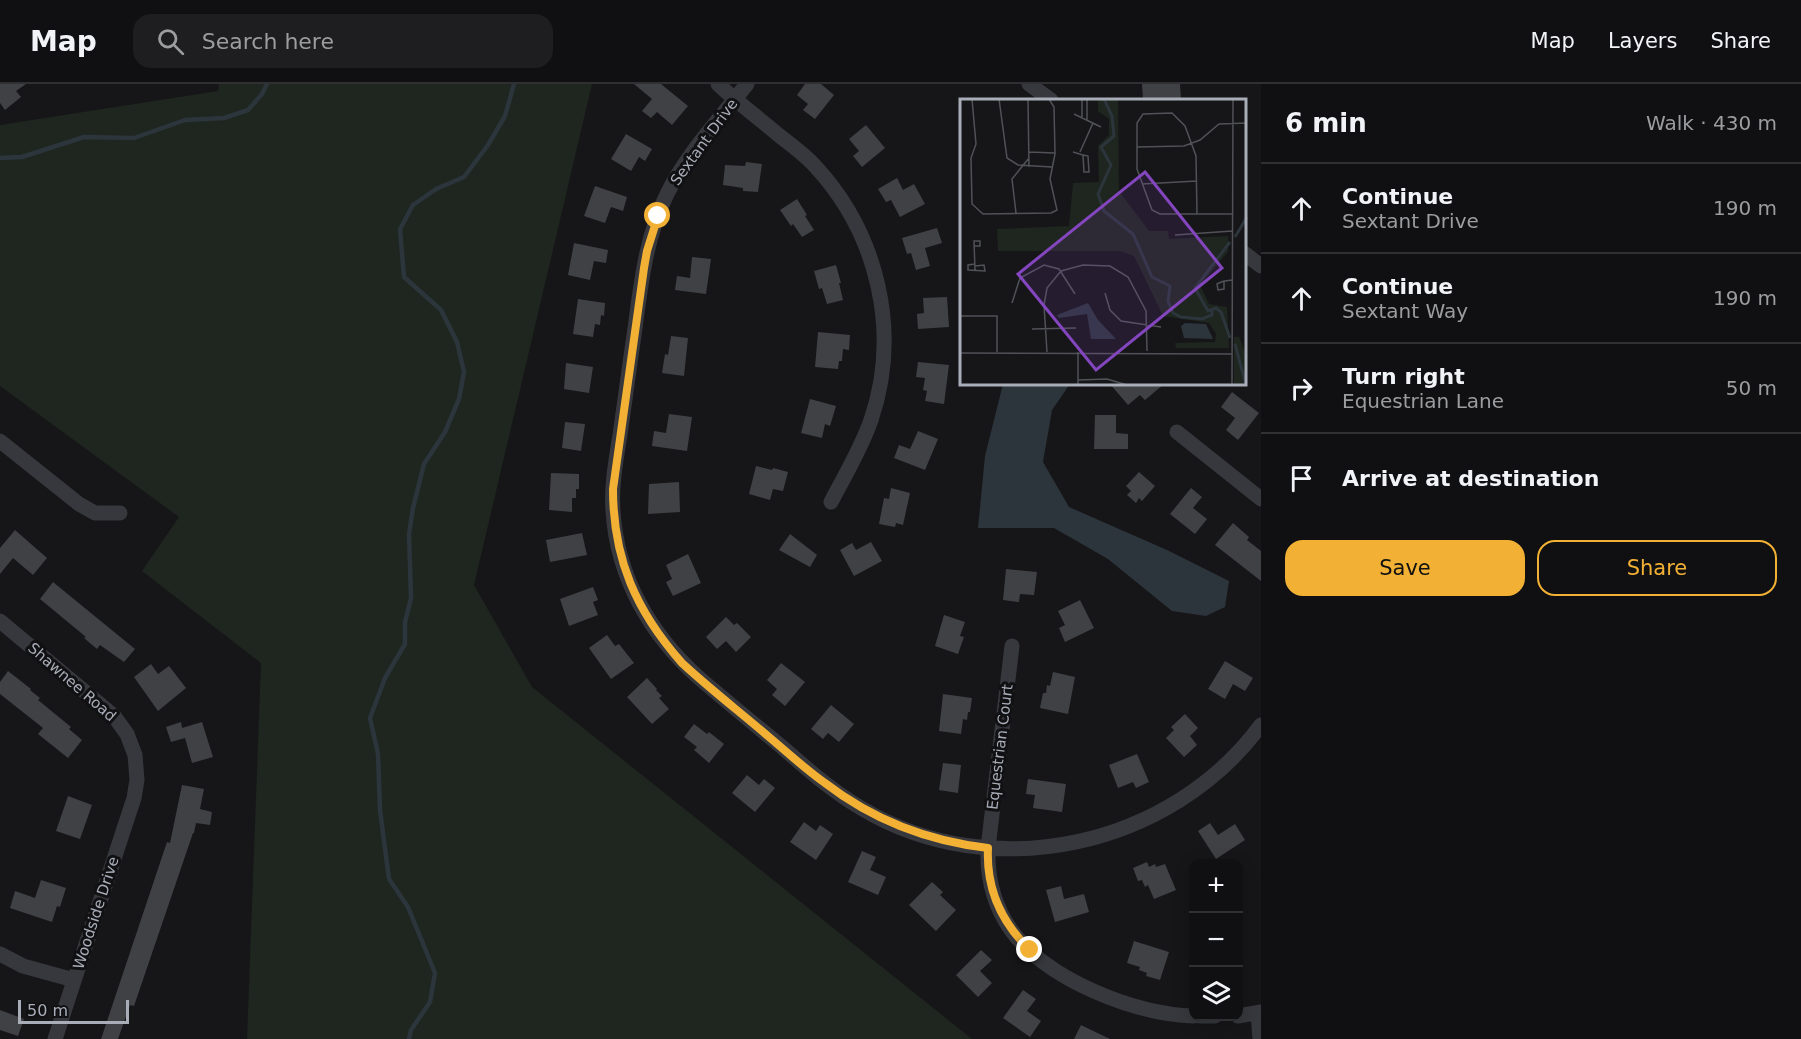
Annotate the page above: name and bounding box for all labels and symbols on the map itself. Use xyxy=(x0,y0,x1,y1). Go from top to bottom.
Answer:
street label: Sextant Drive xyxy=(667,95,741,189)
inset map xyxy=(960,99,1246,386)
route start xyxy=(644,202,670,228)
street label: Shawnee Road xyxy=(24,639,120,725)
street label: Equestrian Court xyxy=(983,683,1017,811)
street label: Woodside Drive xyxy=(69,854,123,972)
route end xyxy=(1016,936,1042,962)
scale bar xyxy=(18,997,129,1024)

